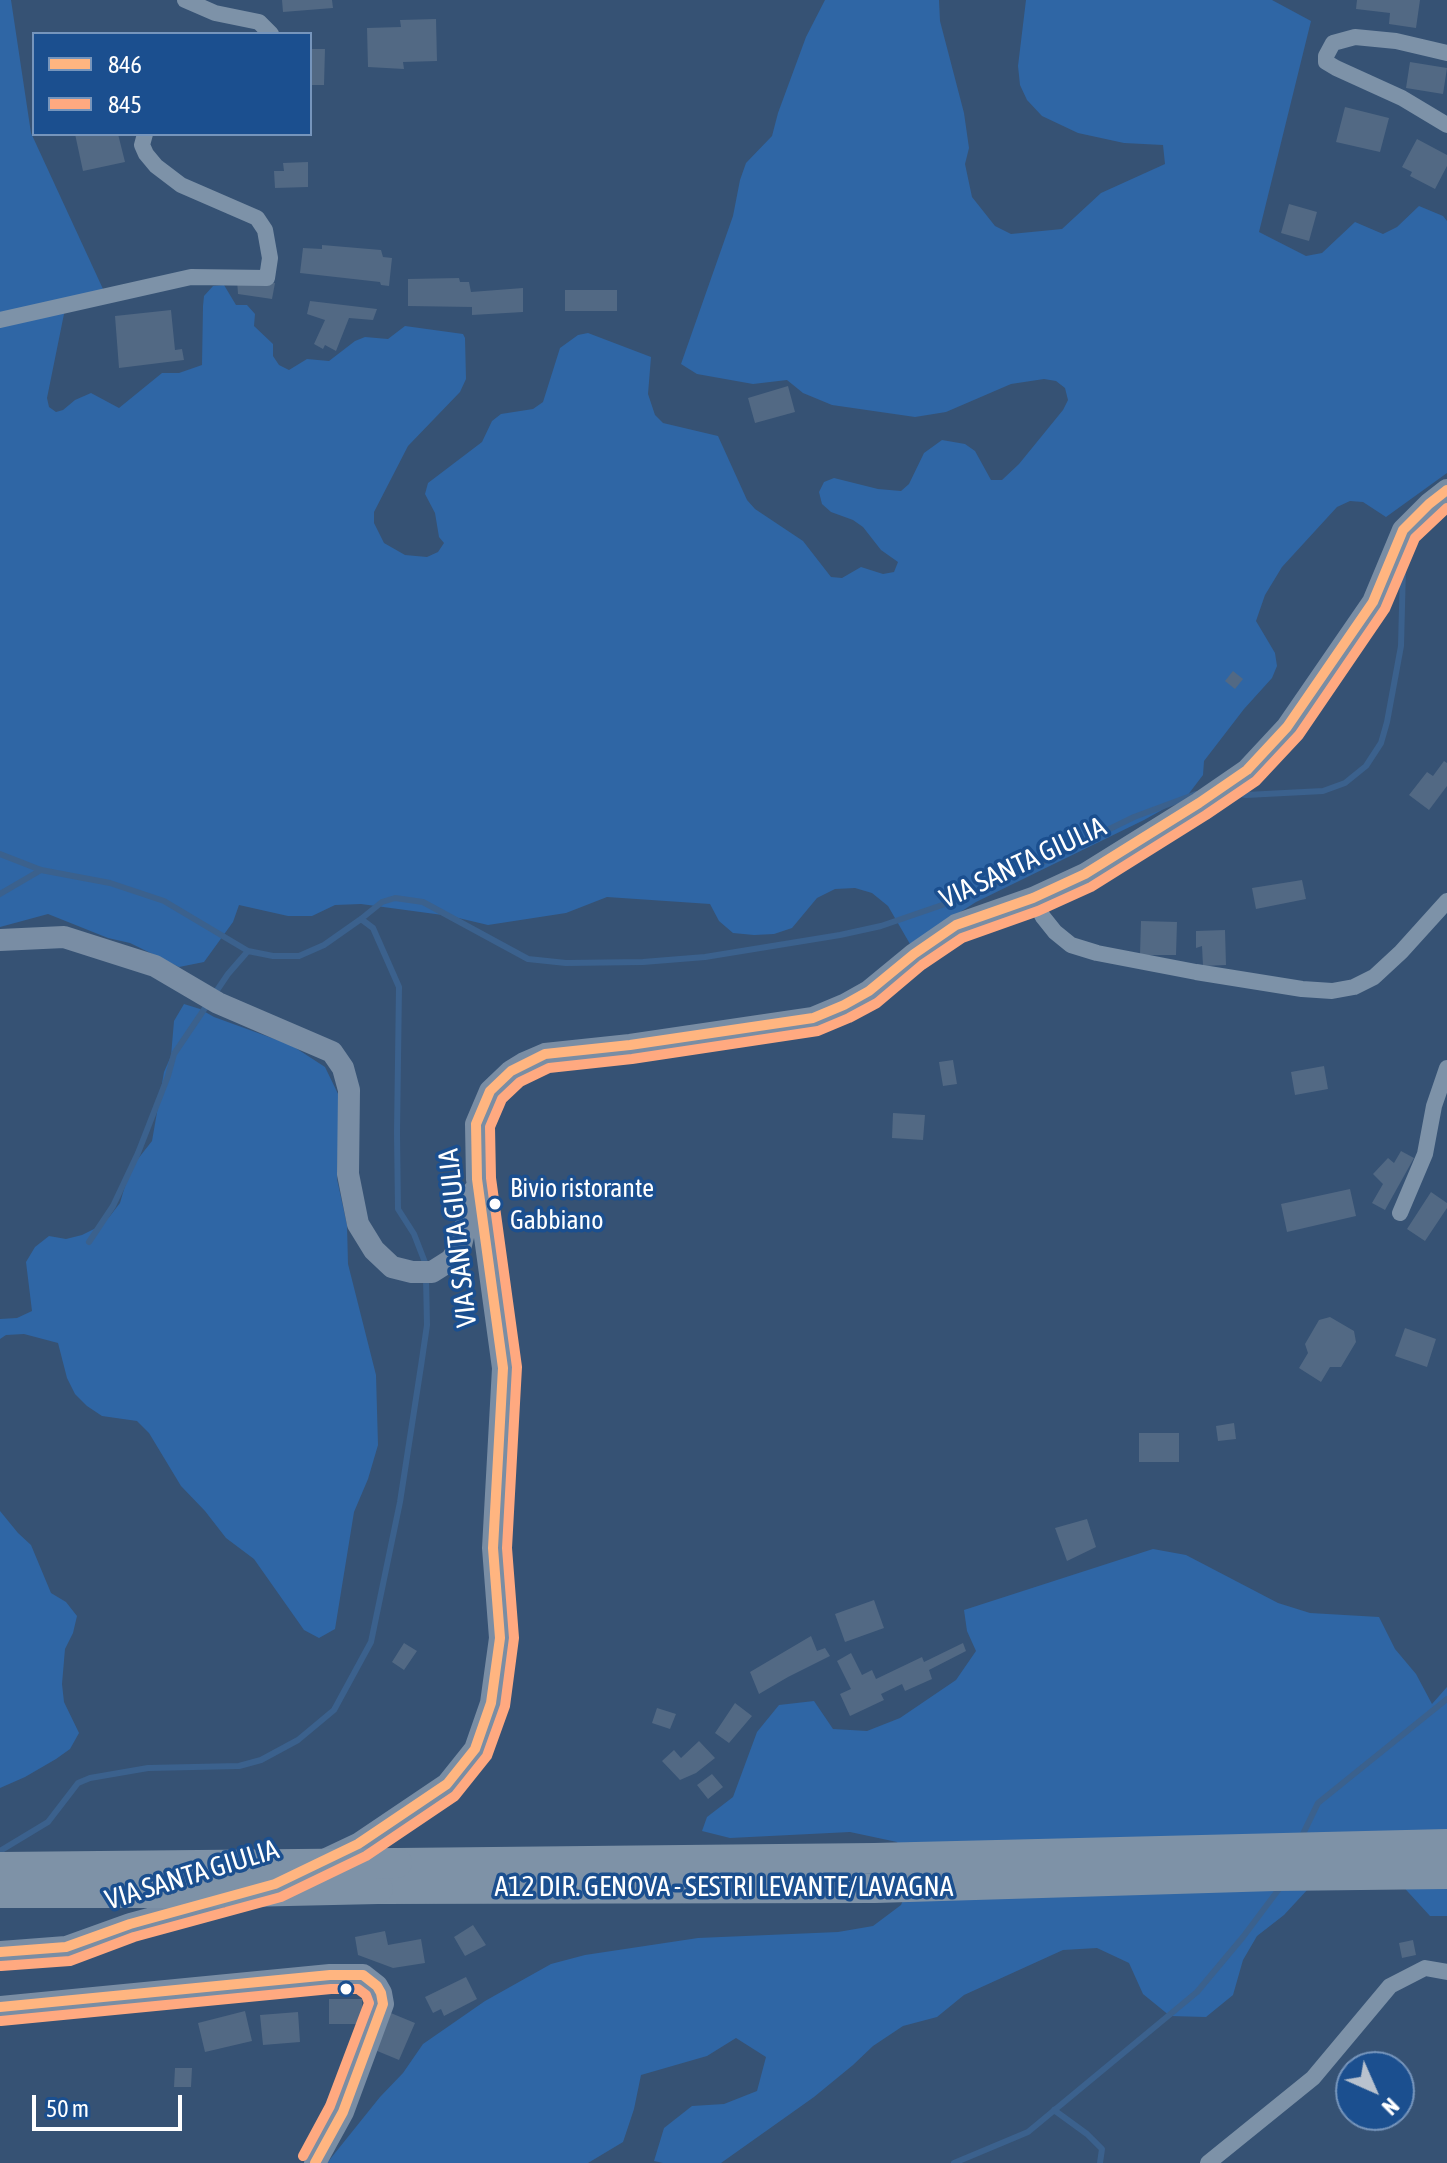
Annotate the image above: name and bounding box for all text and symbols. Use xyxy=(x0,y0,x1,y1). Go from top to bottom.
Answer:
legend xyxy=(32,32,312,136)
text: 846 xyxy=(108,51,142,78)
text: 845 xyxy=(108,91,142,118)
street label: VIA SANTA GIULIA xyxy=(935,810,1111,916)
street label: VIA SANTA GIULIA xyxy=(432,1147,484,1329)
place label: Bivio ristorante Gabbiano xyxy=(510,1173,654,1234)
marker: Bivio ristorante Gabbiano xyxy=(487,1196,503,1212)
street label: VIA SANTA GIULIA xyxy=(101,1833,283,1917)
street label: A12 DIR. GENOVA - SESTRI LEVANTE/LAVAGNA xyxy=(495,1870,953,1904)
unlabelled marker xyxy=(338,1981,354,1997)
north arrow xyxy=(1335,2051,1415,2131)
scale bar xyxy=(36,2079,186,2129)
text: N xyxy=(1377,2093,1404,2120)
text: 50 m xyxy=(46,2095,89,2122)

